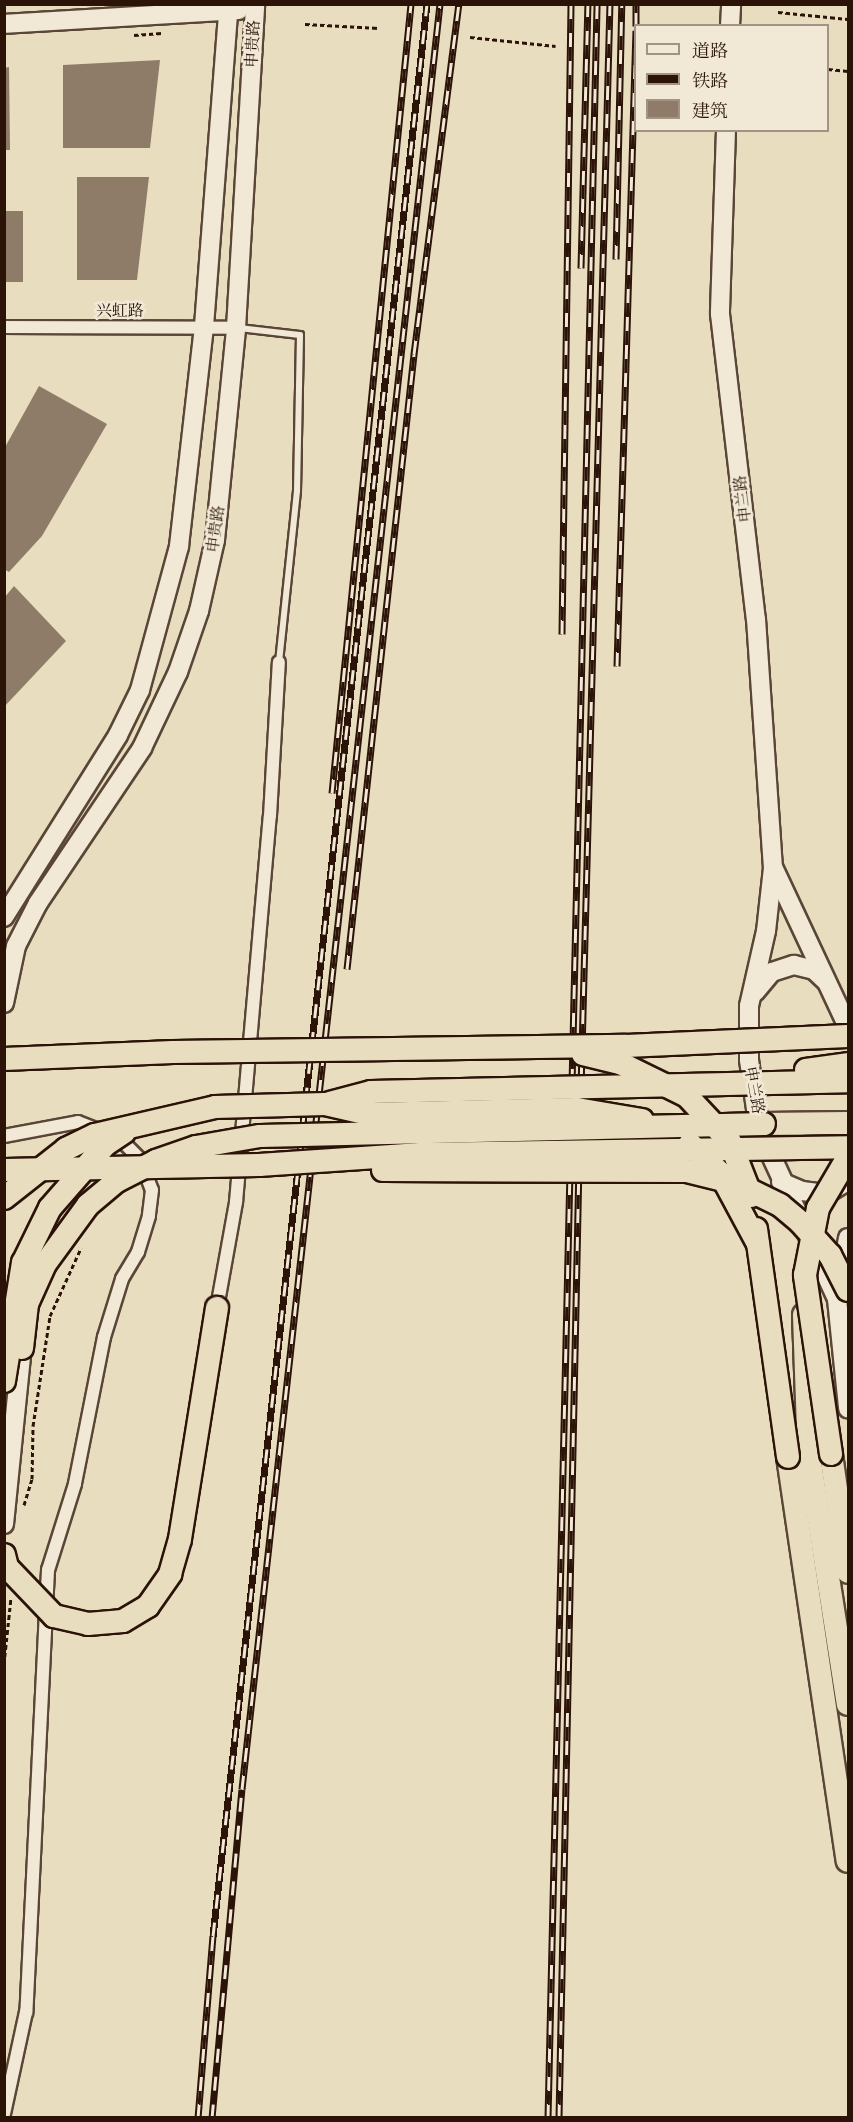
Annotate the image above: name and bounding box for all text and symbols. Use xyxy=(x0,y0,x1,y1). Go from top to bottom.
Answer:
street label: 申贵路 xyxy=(241,20,263,68)
legend xyxy=(634,24,829,132)
text: 道路 xyxy=(692,40,728,62)
text: 铁路 xyxy=(692,70,728,92)
text: 建筑 xyxy=(692,100,728,122)
street label: 兴虹路 xyxy=(96,300,144,320)
street label: 申兰路 xyxy=(730,474,754,524)
street label: 申贵路 xyxy=(202,504,228,554)
street label: 申兰路 xyxy=(741,1065,769,1115)

